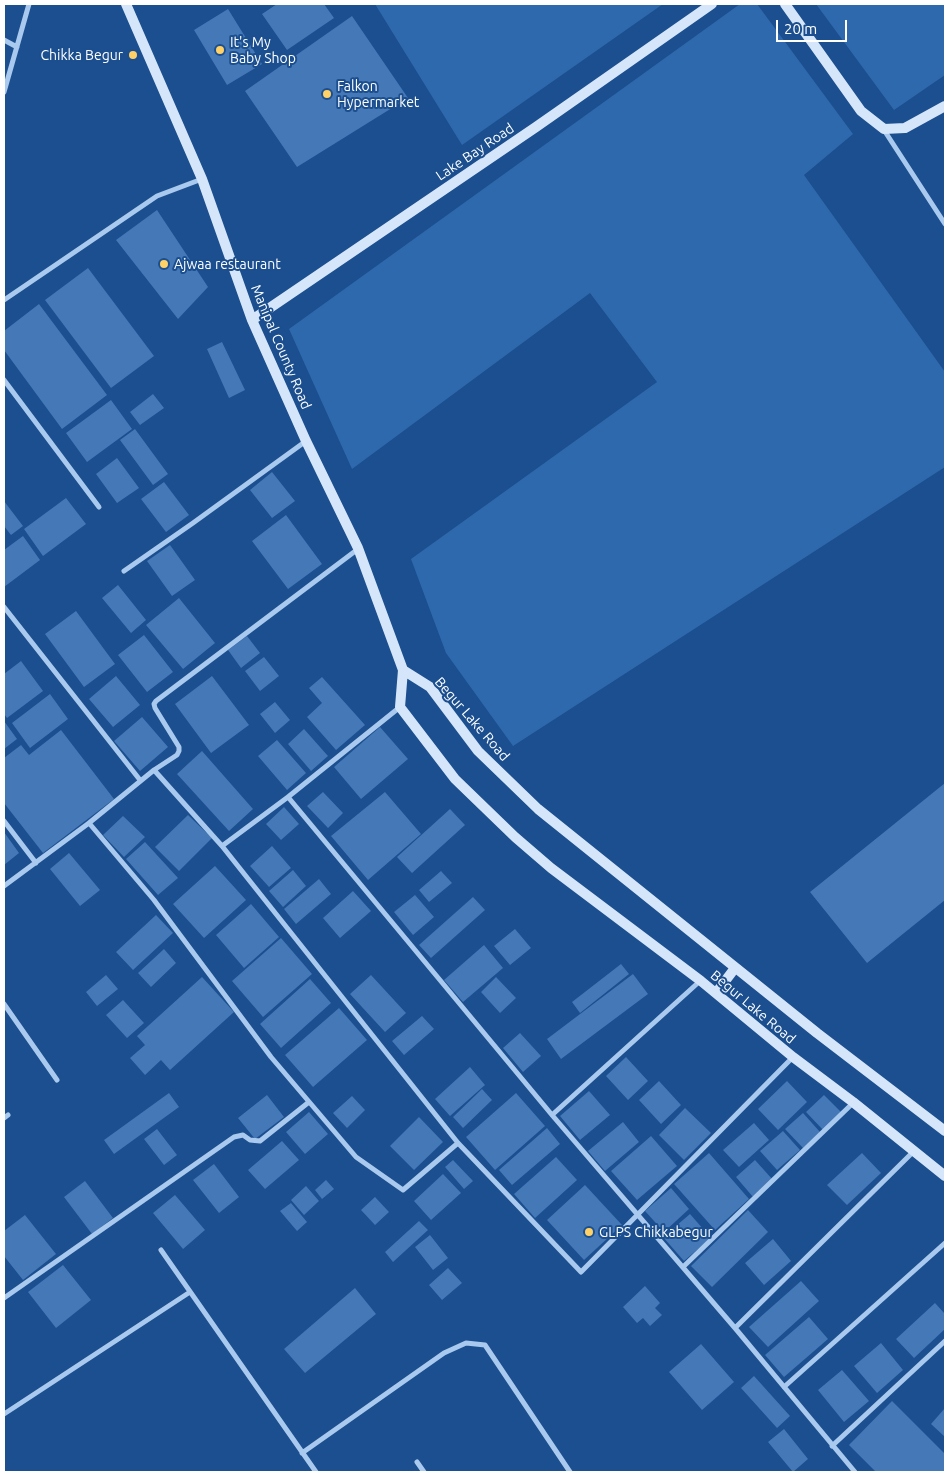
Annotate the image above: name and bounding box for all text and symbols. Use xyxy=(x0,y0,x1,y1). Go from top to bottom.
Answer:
scale bar xyxy=(779,10,850,42)
text: 20 m xyxy=(784,20,817,37)
place label: It's My Baby Shop xyxy=(230,34,296,66)
marker: It's My Baby Shop xyxy=(214,44,226,56)
place label: Chikka Begur xyxy=(41,47,123,63)
marker: Chikka Begur xyxy=(127,49,139,61)
place label: Falkon Hypermarket xyxy=(337,78,419,110)
marker: Falkon Hypermarket xyxy=(321,88,333,100)
street label: Lake Bay Road xyxy=(433,120,517,184)
place label: Ajwaa restaurant xyxy=(174,256,281,272)
marker: Ajwaa restaurant xyxy=(158,258,170,270)
street label: Manipal County Road xyxy=(247,282,315,412)
street label: Begur Lake Road xyxy=(431,674,513,764)
street label: Begur Lake Road xyxy=(707,967,799,1047)
place label: GLPS Chikkabegur xyxy=(599,1224,713,1240)
marker: GLPS Chikkabegur xyxy=(583,1226,595,1238)

